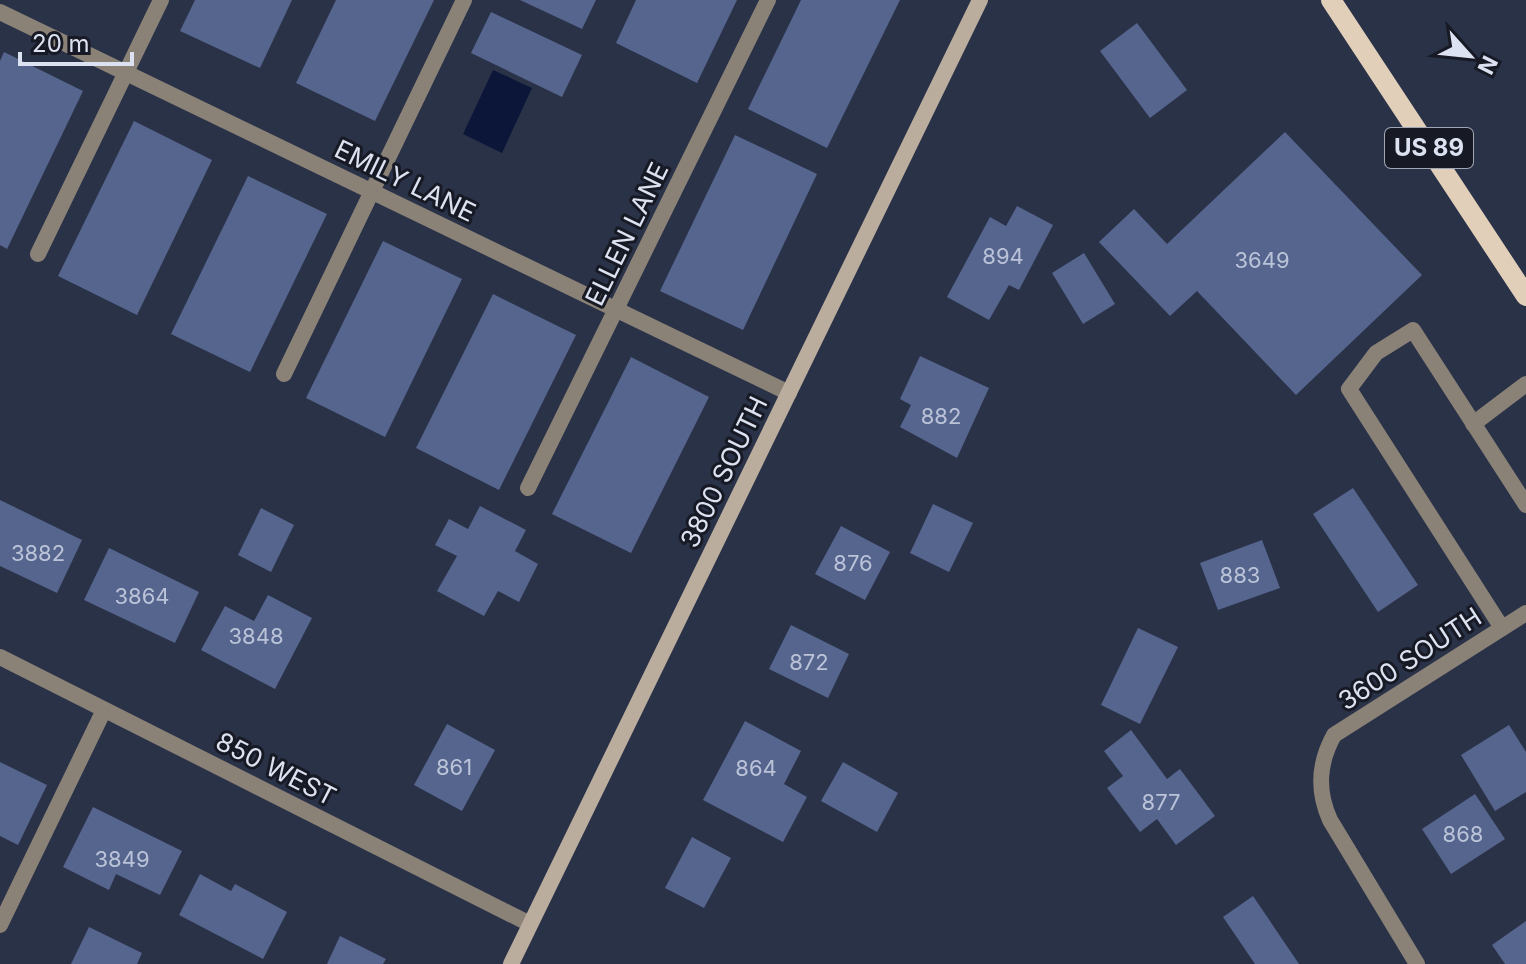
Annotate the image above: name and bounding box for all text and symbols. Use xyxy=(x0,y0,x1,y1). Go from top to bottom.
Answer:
scale bar xyxy=(20,16,132,66)
north arrow xyxy=(1430,16,1510,96)
text: 20 m xyxy=(32,29,90,58)
text: N xyxy=(1472,52,1503,78)
road number: US 89 xyxy=(1385,128,1473,168)
street label: EMILY LANE xyxy=(330,133,481,228)
street label: ELLEN LANE xyxy=(579,157,675,310)
house number: 894 xyxy=(982,243,1024,269)
house number: 3649 xyxy=(1234,247,1290,273)
street label: 3800 SOUTH xyxy=(674,391,773,552)
house number: 882 xyxy=(921,403,961,429)
house number: 3882 xyxy=(11,540,65,566)
house number: 876 xyxy=(833,550,873,576)
house number: 883 xyxy=(1220,562,1260,588)
house number: 3864 xyxy=(114,583,170,609)
street label: 3600 SOUTH xyxy=(1332,601,1487,716)
house number: 3848 xyxy=(228,623,284,649)
house number: 872 xyxy=(789,649,829,675)
street label: 850 WEST xyxy=(211,725,341,812)
house number: 861 xyxy=(436,754,472,780)
house number: 864 xyxy=(735,755,777,781)
house number: 877 xyxy=(1142,789,1180,815)
house number: 868 xyxy=(1443,821,1483,847)
house number: 3849 xyxy=(94,846,150,872)

